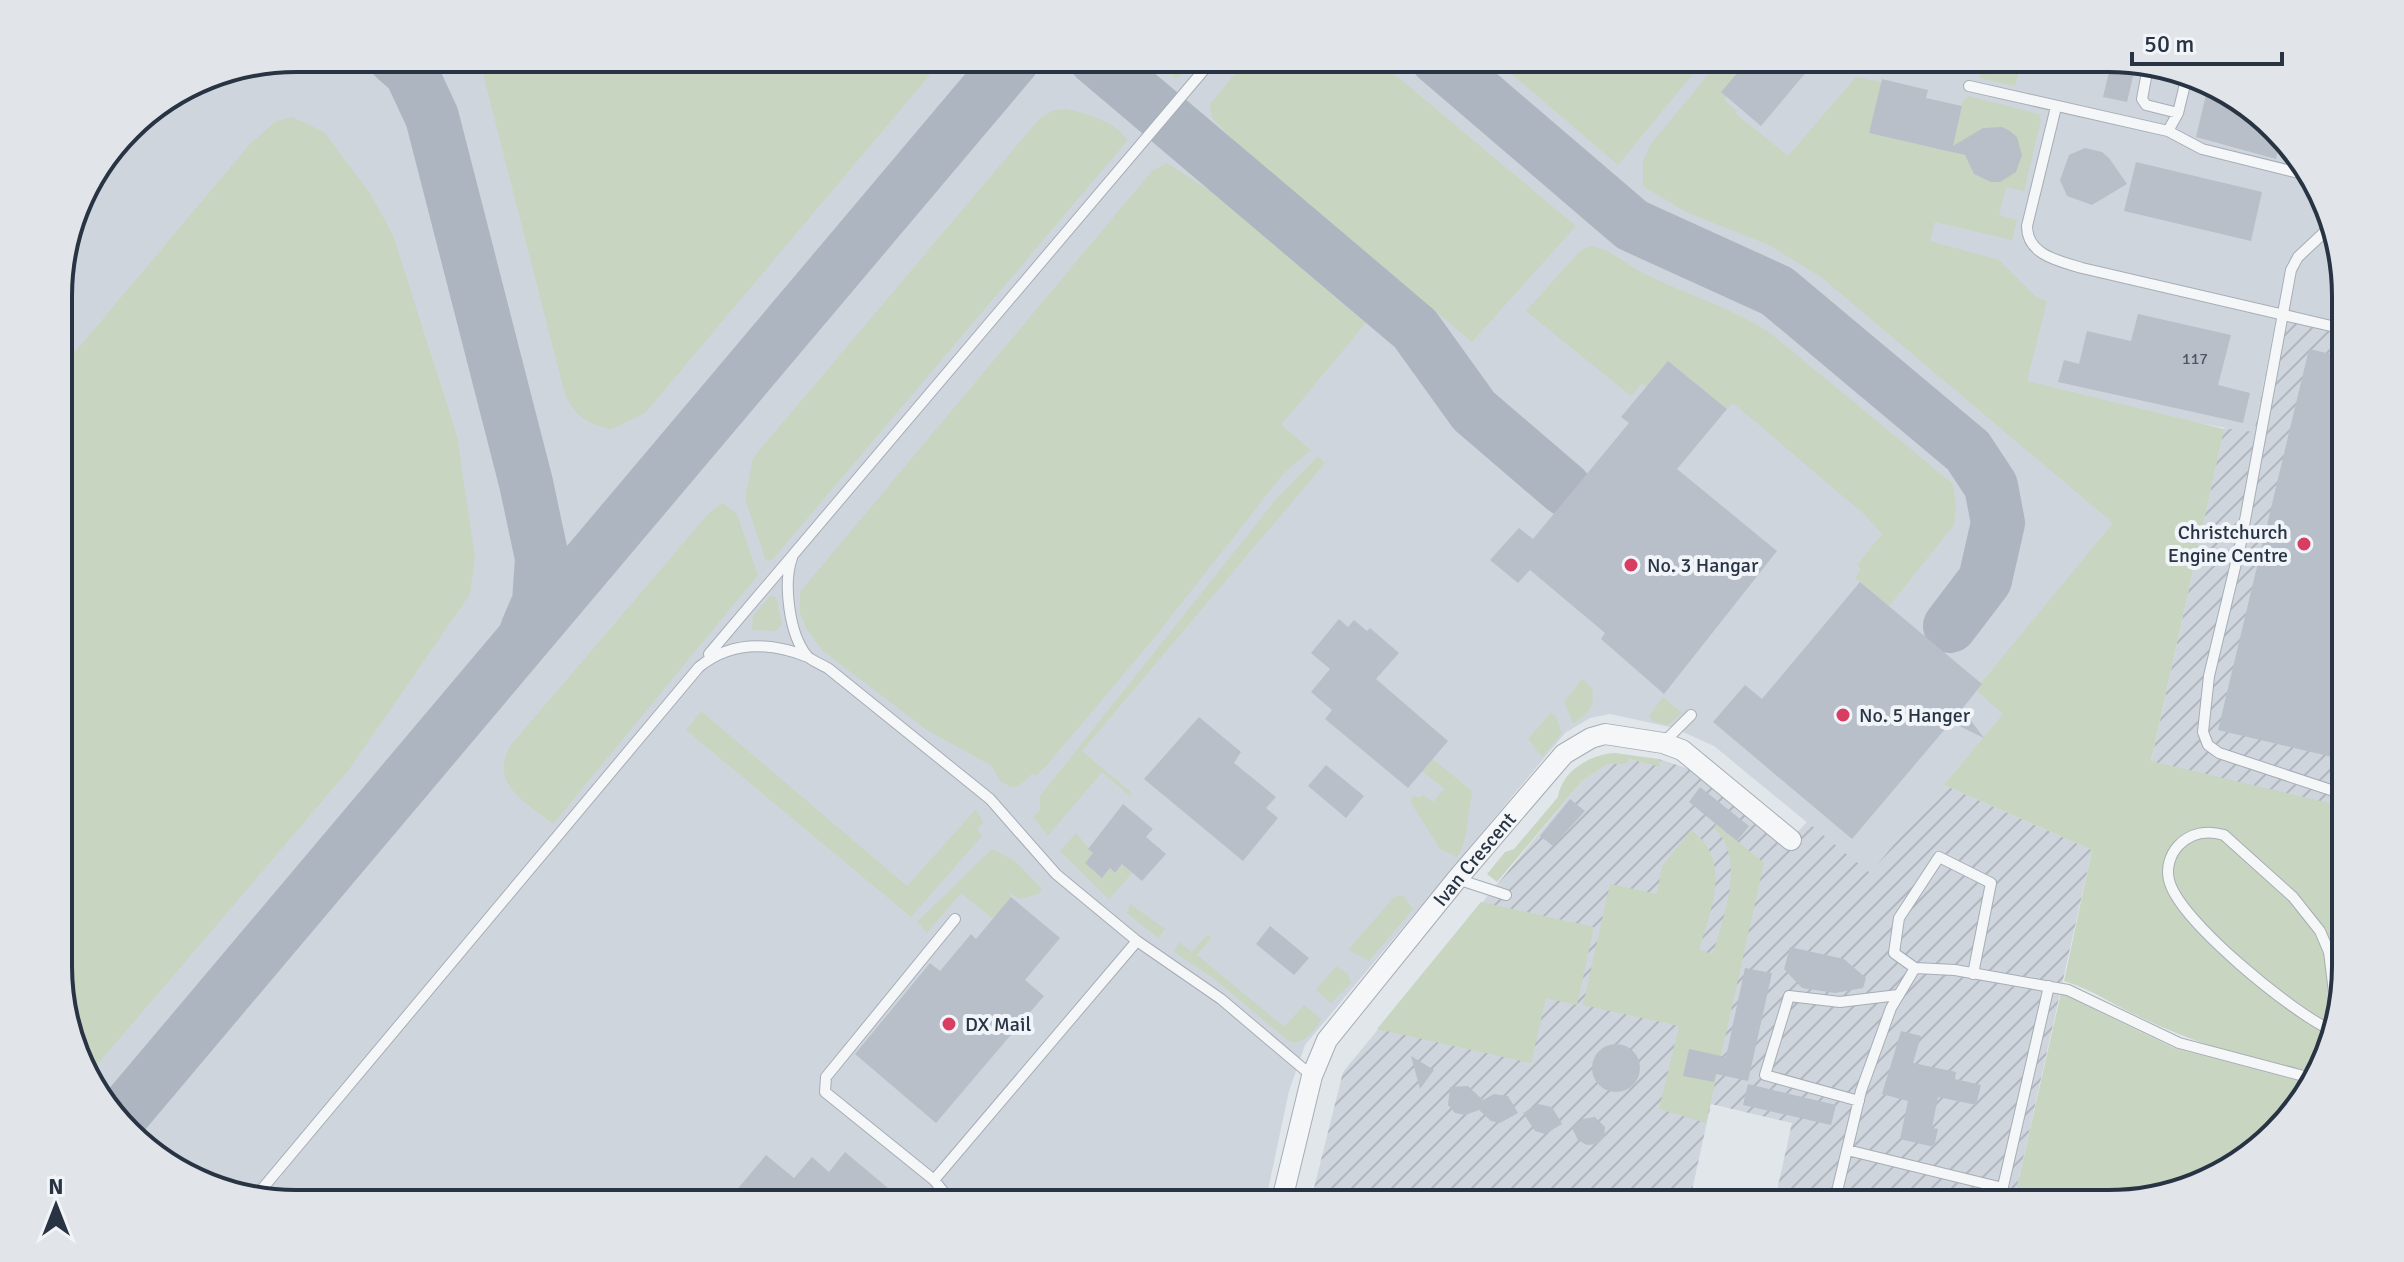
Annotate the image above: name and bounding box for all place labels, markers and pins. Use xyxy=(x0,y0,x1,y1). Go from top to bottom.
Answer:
place label: Christchurch Engine Centre xyxy=(2168,520,2288,568)
marker: Christchurch Engine Centre xyxy=(2295,535,2313,553)
place label: No. 3 Hangar xyxy=(1647,553,1759,578)
marker: No. 3 Hangar xyxy=(1622,556,1640,574)
place label: No. 5 Hanger xyxy=(1859,703,1971,728)
marker: No. 5 Hanger xyxy=(1834,706,1852,724)
place label: DX Mail xyxy=(965,1012,1031,1037)
marker: DX Mail xyxy=(940,1015,958,1033)

